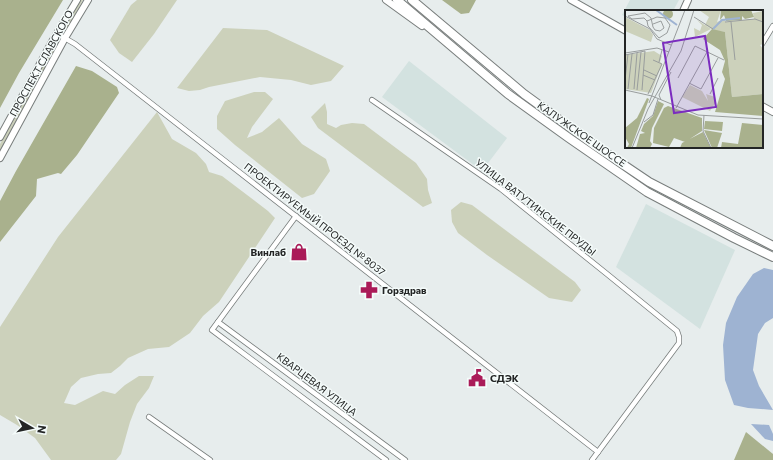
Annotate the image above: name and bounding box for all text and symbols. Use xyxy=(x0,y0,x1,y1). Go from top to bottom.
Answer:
street label: ПРОСПЕКТ СЛАВСКОГО xyxy=(7,8,75,118)
inset map xyxy=(625,10,763,148)
street label: КАЛУЖСКОЕ ШОССЕ xyxy=(535,99,629,169)
street label: УЛИЦА ВАТУТИНСКИЕ ПРУДЫ xyxy=(473,156,599,258)
street label: ПРОЕКТИРУЕМЫЙ ПРОЕЗД № 8037 xyxy=(242,160,388,278)
shop icon: Винлаб xyxy=(289,242,309,262)
place label: Винлаб xyxy=(251,246,286,258)
pharmacy icon: Горздрав xyxy=(359,280,379,300)
place label: Горздрав xyxy=(382,284,427,296)
street label: КВАРЦЕВАЯ УЛИЦА xyxy=(275,350,360,418)
public building icon: СДЭК xyxy=(467,368,487,388)
place label: СДЭК xyxy=(490,372,519,384)
north arrow xyxy=(12,408,52,448)
text: N xyxy=(35,425,49,435)

